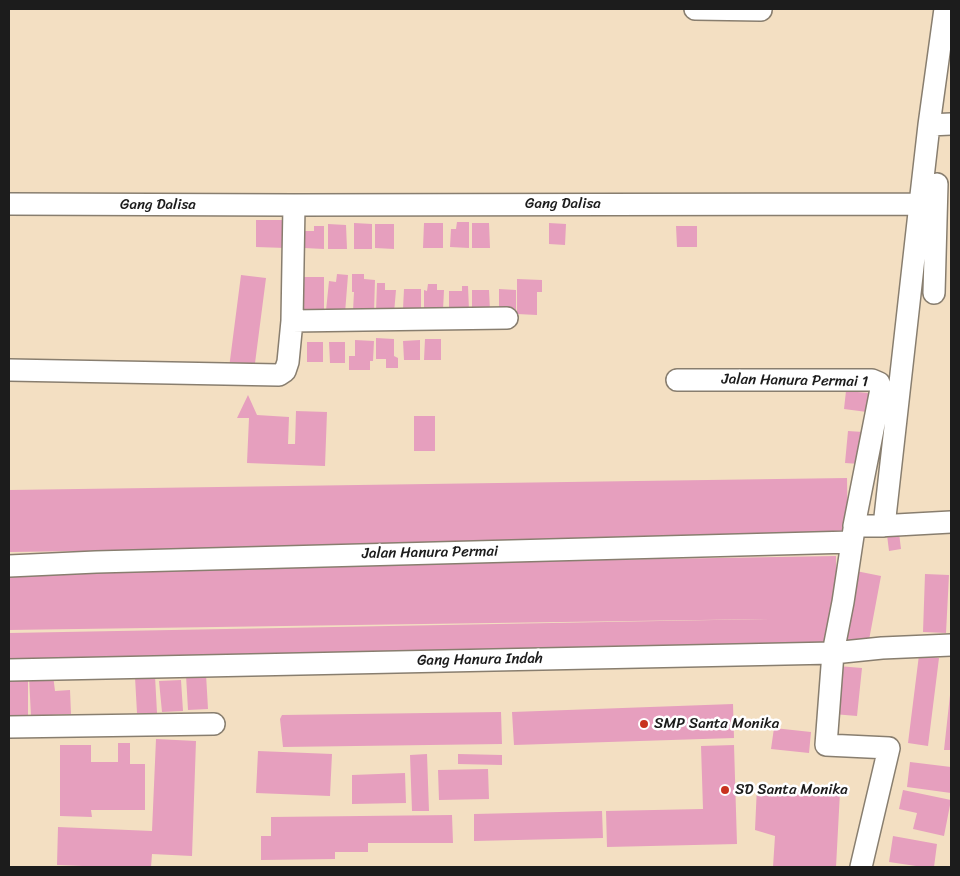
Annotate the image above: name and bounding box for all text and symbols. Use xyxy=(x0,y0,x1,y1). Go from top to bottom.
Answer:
street label: Gang Dalisa xyxy=(525,195,601,213)
street label: Gang Dalisa xyxy=(120,196,196,214)
street label: Jalan Hanura Permai 1 xyxy=(722,371,868,391)
street label: Jalan Hanura Permai xyxy=(362,543,498,563)
street label: Gang Hanura Indah xyxy=(417,650,543,670)
place label: SMP Santa Monika xyxy=(654,715,779,733)
marker: SMP Santa Monika xyxy=(638,718,650,730)
place label: SD Santa Monika xyxy=(735,781,848,799)
marker: SD Santa Monika xyxy=(719,784,731,796)

